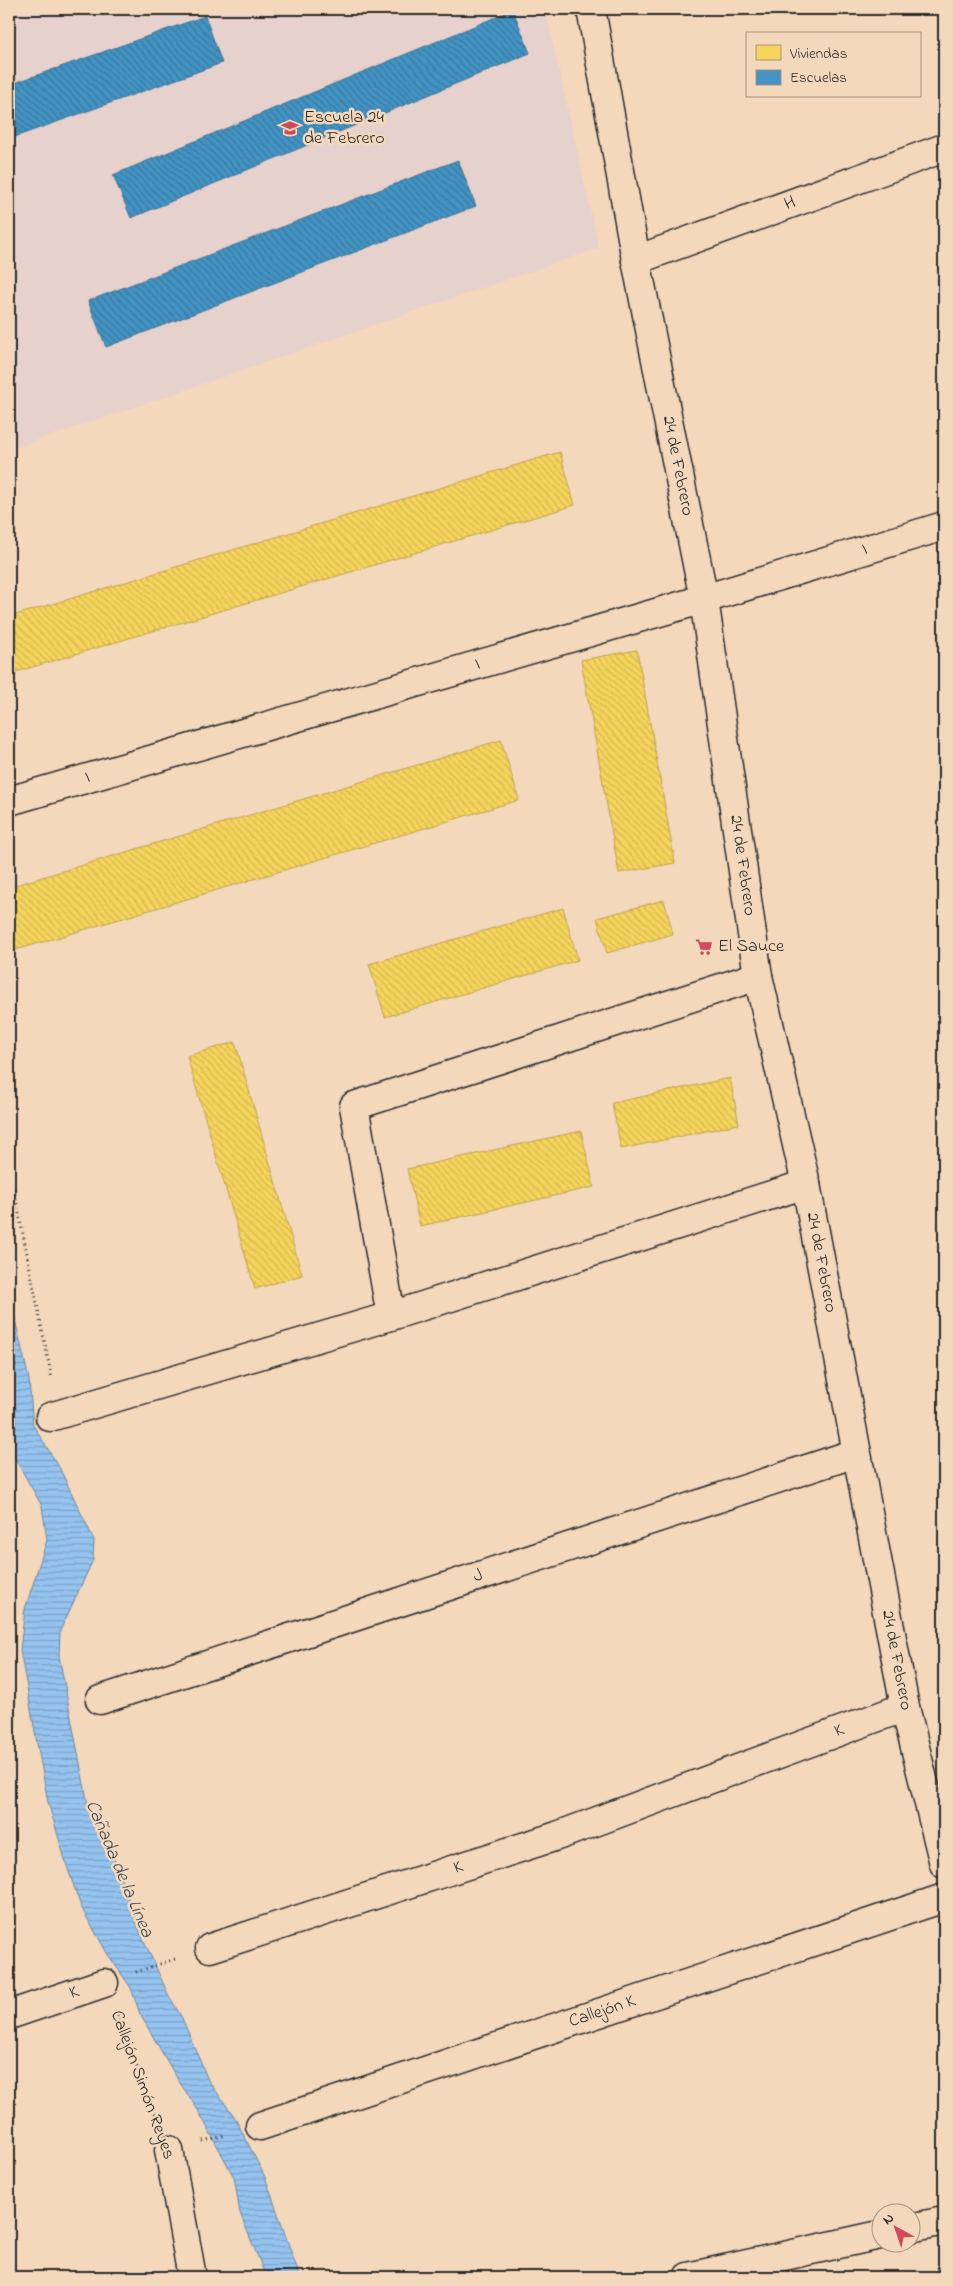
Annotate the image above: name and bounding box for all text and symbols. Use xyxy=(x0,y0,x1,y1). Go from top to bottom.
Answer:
legend xyxy=(746,32,920,98)
text: Viviendas xyxy=(789,43,847,65)
text: Escuelas xyxy=(790,67,847,89)
place label: Escuela 24 de Febrero xyxy=(304,105,385,152)
school or university icon: Escuela 24 de Febrero xyxy=(280,118,300,138)
street label: H xyxy=(781,190,799,218)
street label: 24 de Febrero xyxy=(655,414,700,518)
street label: I xyxy=(859,537,871,563)
street label: I xyxy=(472,652,483,678)
street label: I xyxy=(82,765,93,791)
street label: 24 de Febrero xyxy=(722,813,762,918)
place label: El Sauce xyxy=(718,934,785,960)
supermarket icon: El Sauce xyxy=(694,937,714,957)
street label: 24 de Febrero xyxy=(799,1210,843,1315)
street label: J xyxy=(470,1563,487,1590)
street label: 24 de Febrero xyxy=(874,1608,918,1713)
street label: K xyxy=(831,1717,848,1745)
water label: Cañada de la Línea xyxy=(78,1796,160,1942)
street label: K xyxy=(450,1854,467,1882)
street label: K xyxy=(66,1979,83,2007)
street label: Callejón K xyxy=(566,1989,640,2035)
street label: Callejón Simón Reyes xyxy=(103,2007,181,2163)
north arrow xyxy=(870,2204,920,2254)
text: N xyxy=(878,2208,899,2230)

